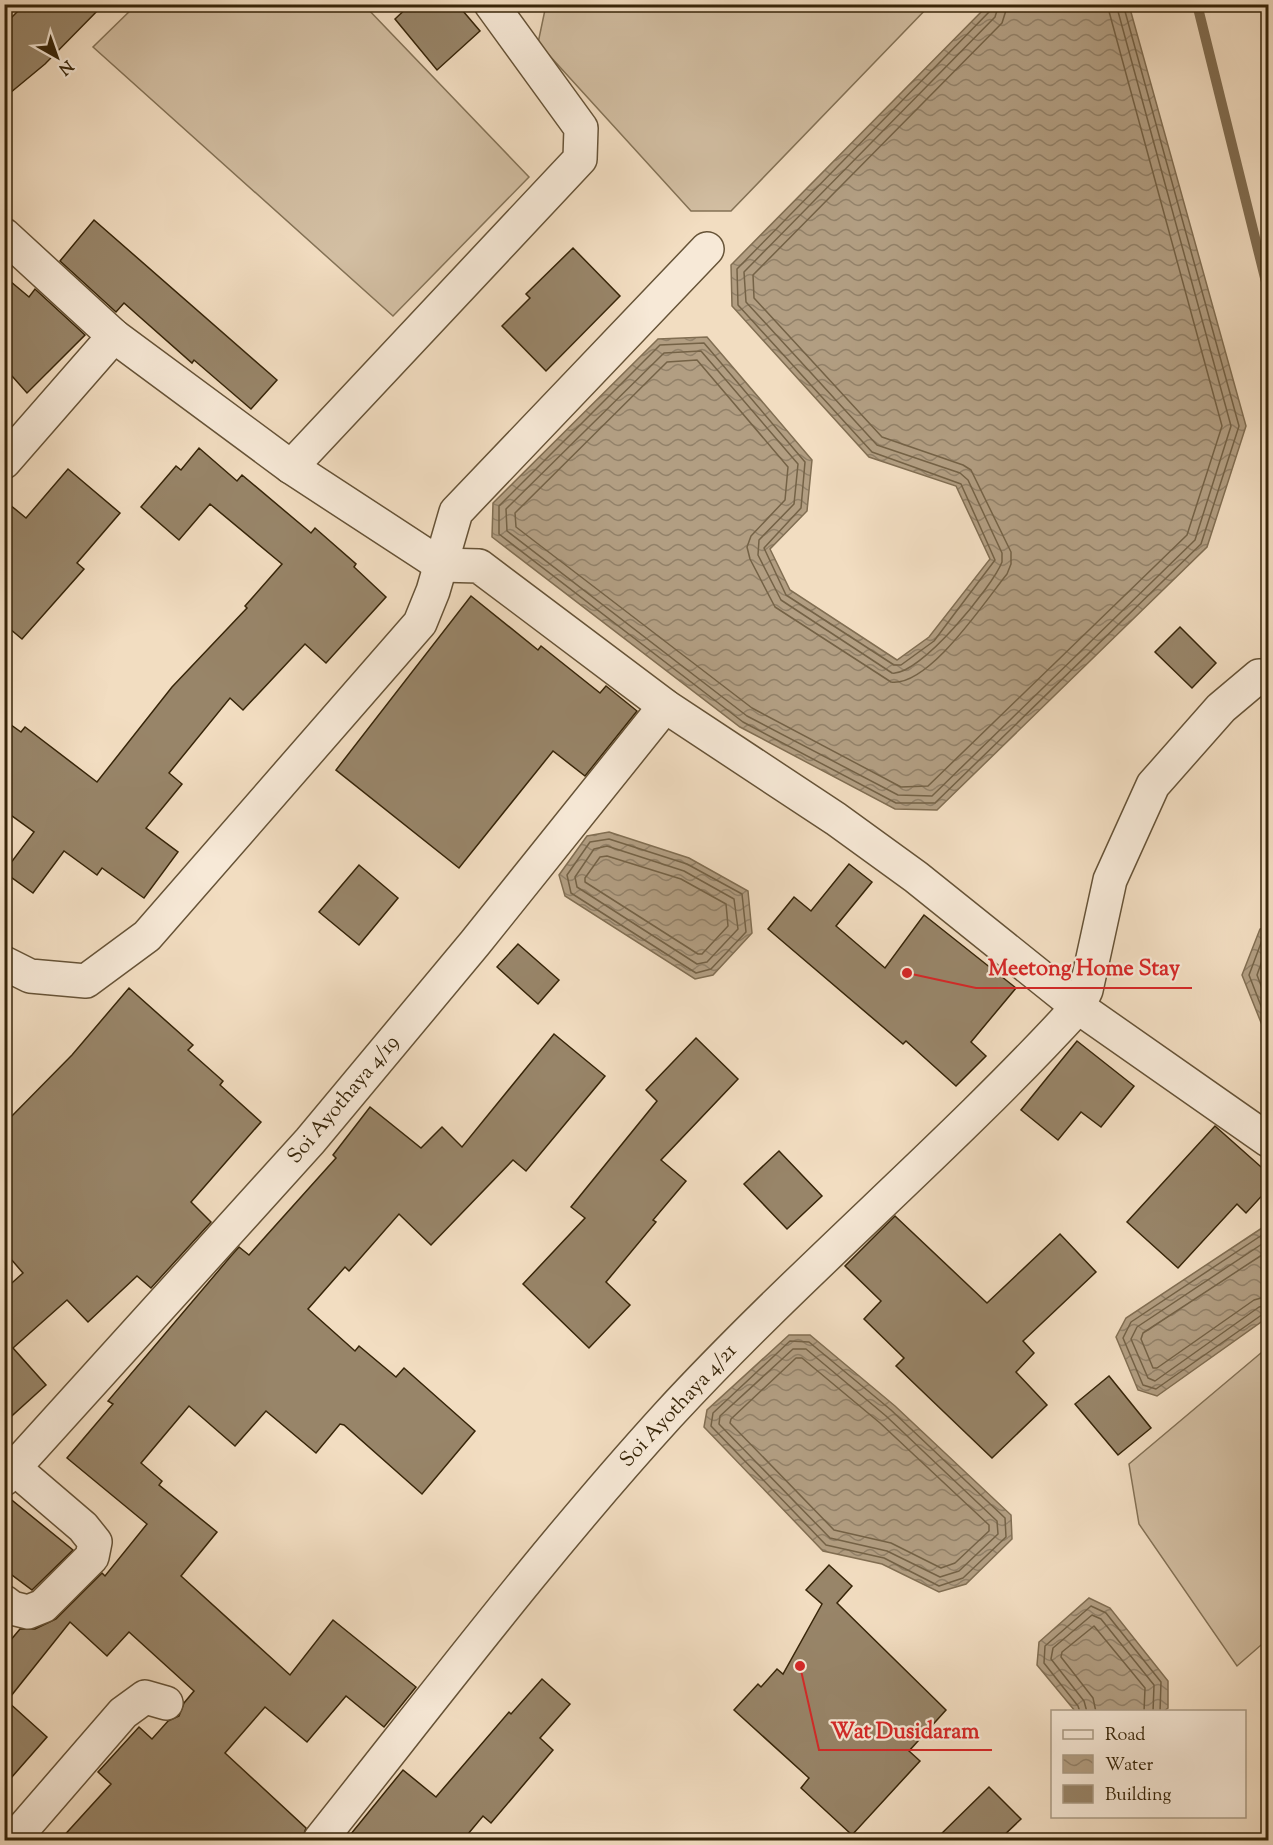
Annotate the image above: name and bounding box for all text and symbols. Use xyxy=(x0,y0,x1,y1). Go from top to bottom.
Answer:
north arrow xyxy=(27,27,87,87)
text: N xyxy=(53,54,77,80)
callout: Meetong Home Stay xyxy=(976,948,1192,988)
text: Meetong Home Stay xyxy=(988,954,1180,986)
street label: Soi Ayothaya 4/19 xyxy=(281,1029,407,1171)
street label: Soi Ayothaya 4/21 xyxy=(613,1337,745,1475)
callout: Wat Dusidaram xyxy=(819,1710,992,1750)
legend xyxy=(1051,1710,1246,1818)
text: Wat Dusidaram xyxy=(830,1717,980,1749)
text: Road xyxy=(1105,1723,1145,1749)
text: Water xyxy=(1105,1753,1154,1779)
text: Building xyxy=(1105,1783,1171,1809)

